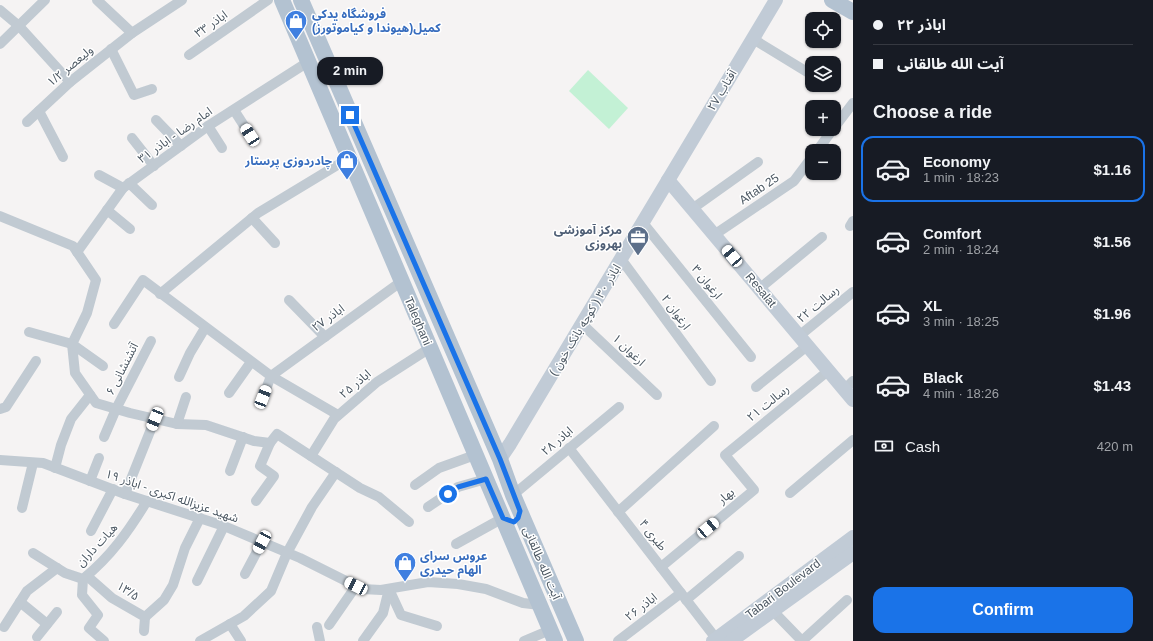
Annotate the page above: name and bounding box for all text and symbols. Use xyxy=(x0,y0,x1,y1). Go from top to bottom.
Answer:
place label: فروشگاه يدكي كميل(هیوندا و کیاموتورز) xyxy=(312,7,441,35)
street label: اباذر ۳۳ xyxy=(192,8,230,40)
shop icon: فروشگاه يدكي كميل(هیوندا و کیاموتورز) xyxy=(283,8,309,41)
map controls xyxy=(805,12,841,180)
button: locate xyxy=(805,12,841,48)
text: اباذر ۲۲ xyxy=(897,16,946,33)
street label: ولیعصر ۱/۲ xyxy=(44,43,96,89)
text: آیت الله طالقانی xyxy=(897,55,1004,72)
button: layers xyxy=(805,56,841,92)
callout: 2 min xyxy=(317,57,383,85)
text: 2 min xyxy=(333,63,367,78)
street label: آفتاب ۲۷ xyxy=(704,67,740,113)
button: + xyxy=(805,100,841,136)
text: Choose a ride xyxy=(873,102,992,122)
street label: امام رضا - اباذر ۳۱ xyxy=(135,104,216,167)
route end xyxy=(341,106,359,124)
car xyxy=(238,122,262,148)
button: − xyxy=(805,144,841,180)
shop icon: چادردوزی پرستار xyxy=(334,148,360,181)
icon: car xyxy=(875,151,911,187)
text: Economy xyxy=(923,153,991,170)
place label: چادردوزی پرستار xyxy=(244,154,332,170)
text: $1.16 xyxy=(1093,161,1131,178)
text: 1 min · 18:23 xyxy=(923,170,999,185)
street label: Aftab 25 xyxy=(737,171,782,207)
place label: مرکز آموزشی بهروزی xyxy=(554,223,622,251)
icon: car xyxy=(875,223,911,259)
office icon: مرکز آموزشی بهروزی xyxy=(625,224,651,257)
text: Comfort xyxy=(923,225,981,242)
text: $1.56 xyxy=(1093,233,1131,250)
text: 2 min · 18:24 xyxy=(923,242,999,257)
car xyxy=(720,243,744,269)
street label: اباذر ۳۰ ( کوچه بانک خون ) xyxy=(546,262,625,379)
street label: ارغوان ۳ xyxy=(689,262,725,302)
street label: Resalat xyxy=(743,270,780,311)
street label: رسالت ۲۲ xyxy=(794,282,842,326)
street label: ارغوان ۲ xyxy=(659,292,693,332)
street label: Taleghani xyxy=(402,295,434,347)
icon: car xyxy=(875,295,911,331)
text: XL xyxy=(923,297,942,314)
street label: اباذر ۲۷ xyxy=(309,301,347,335)
text: $1.96 xyxy=(1093,305,1131,322)
text: 3 min · 18:25 xyxy=(923,314,999,329)
street label: ارغوان ۱ xyxy=(610,331,648,369)
street label: آتشنشانی ۶ xyxy=(103,340,141,397)
street label: اباذر ۲۵ xyxy=(336,367,374,401)
icon: car xyxy=(875,367,911,403)
text: Black xyxy=(923,369,963,386)
text: $1.43 xyxy=(1093,377,1131,394)
street label: رسالت ۲۱ xyxy=(744,382,792,424)
car xyxy=(253,384,273,410)
text: 4 min · 18:26 xyxy=(923,386,999,401)
car xyxy=(145,406,165,432)
street label: اباذر ۲۸ xyxy=(538,424,576,458)
icon: cash xyxy=(873,435,895,457)
text: Cash xyxy=(905,438,940,455)
text: 420 m xyxy=(1097,439,1133,454)
street label: شهید عزیزالله اکبری - اباذر ۱۹ xyxy=(103,467,241,525)
route start xyxy=(439,485,457,503)
street label: بهار xyxy=(714,485,737,508)
street label: طبری ۴ xyxy=(636,516,670,554)
car xyxy=(695,516,721,540)
street label: هیات داران xyxy=(74,520,121,570)
street label: آیت الله طالقانی xyxy=(520,524,564,602)
car xyxy=(251,529,273,555)
place label: عروس سرای الهام حیدری xyxy=(420,549,488,579)
shop icon: عروس سرای الهام حیدری xyxy=(392,550,418,583)
street label: Tabari Boulevard xyxy=(743,556,823,622)
car xyxy=(343,575,369,597)
street label: ۱۳/۵ xyxy=(114,579,142,603)
button: Confirm xyxy=(873,587,1133,633)
street label: اباذر ۲۶ xyxy=(622,590,660,624)

